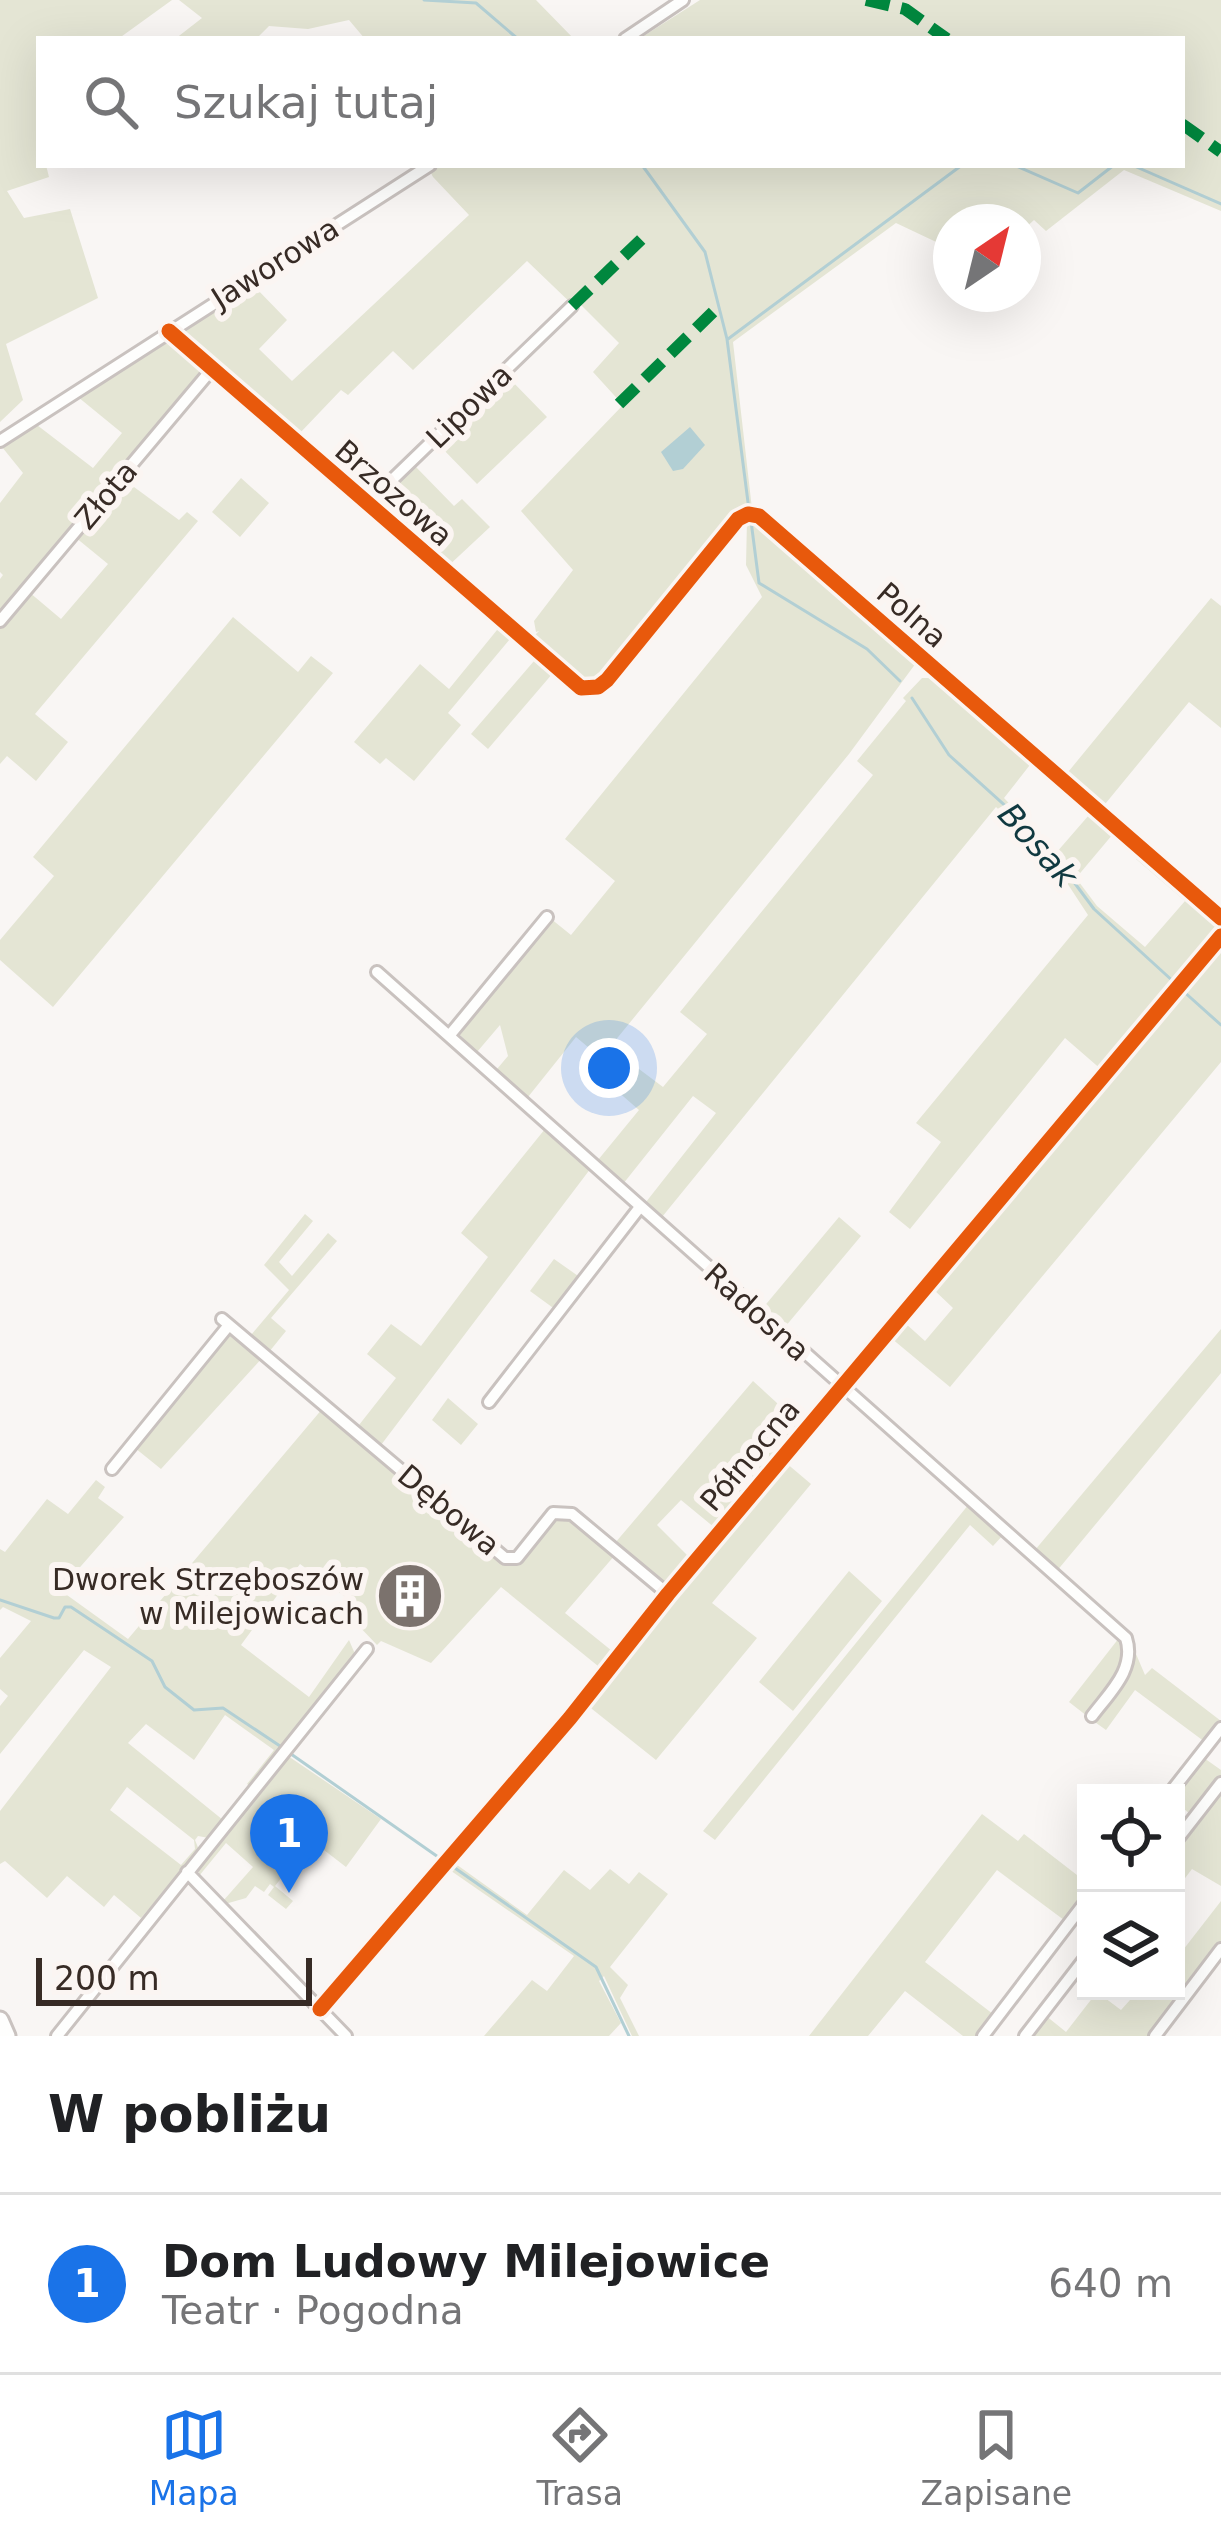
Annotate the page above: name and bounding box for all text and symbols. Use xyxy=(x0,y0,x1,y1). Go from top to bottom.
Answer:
search box xyxy=(36,36,1185,168)
icon: search xyxy=(78,69,144,135)
text: Szukaj tutaj xyxy=(174,76,438,129)
north arrow xyxy=(933,204,1041,312)
street label: Jaworowa xyxy=(203,210,345,317)
street label: Lipowa xyxy=(419,357,519,455)
street label: Brzozowa xyxy=(328,433,460,553)
street label: Złota xyxy=(68,454,144,536)
street label: Polna xyxy=(870,575,954,655)
water label: Bosak xyxy=(990,795,1087,896)
your location xyxy=(579,1038,639,1098)
street label: Radosna xyxy=(697,1256,817,1368)
street label: Północna xyxy=(693,1392,807,1518)
street label: Dębowa xyxy=(391,1457,507,1563)
building icon: Dworek Strzęboszów w Milejowicach xyxy=(375,1561,445,1631)
place label: Dworek Strzęboszów w Milejowicach xyxy=(52,1562,364,1631)
map controls xyxy=(1077,1784,1185,2000)
button: locate xyxy=(1077,1784,1185,1892)
pin: 1 xyxy=(250,1794,328,1893)
button: layers xyxy=(1077,1892,1185,2000)
scale bar xyxy=(36,1952,312,2005)
text: 200 m xyxy=(54,1959,160,1998)
text: W pobliżu xyxy=(48,2085,331,2144)
text: Dom Ludowy Milejowice xyxy=(162,2235,770,2288)
text: 1 xyxy=(73,2261,101,2306)
text: 640 m xyxy=(1048,2261,1173,2306)
text: Teatr · Pogodna xyxy=(162,2288,464,2333)
tab: Mapa xyxy=(149,2402,239,2513)
tab: Trasa xyxy=(536,2402,623,2513)
tab: Zapisane xyxy=(921,2402,1072,2513)

